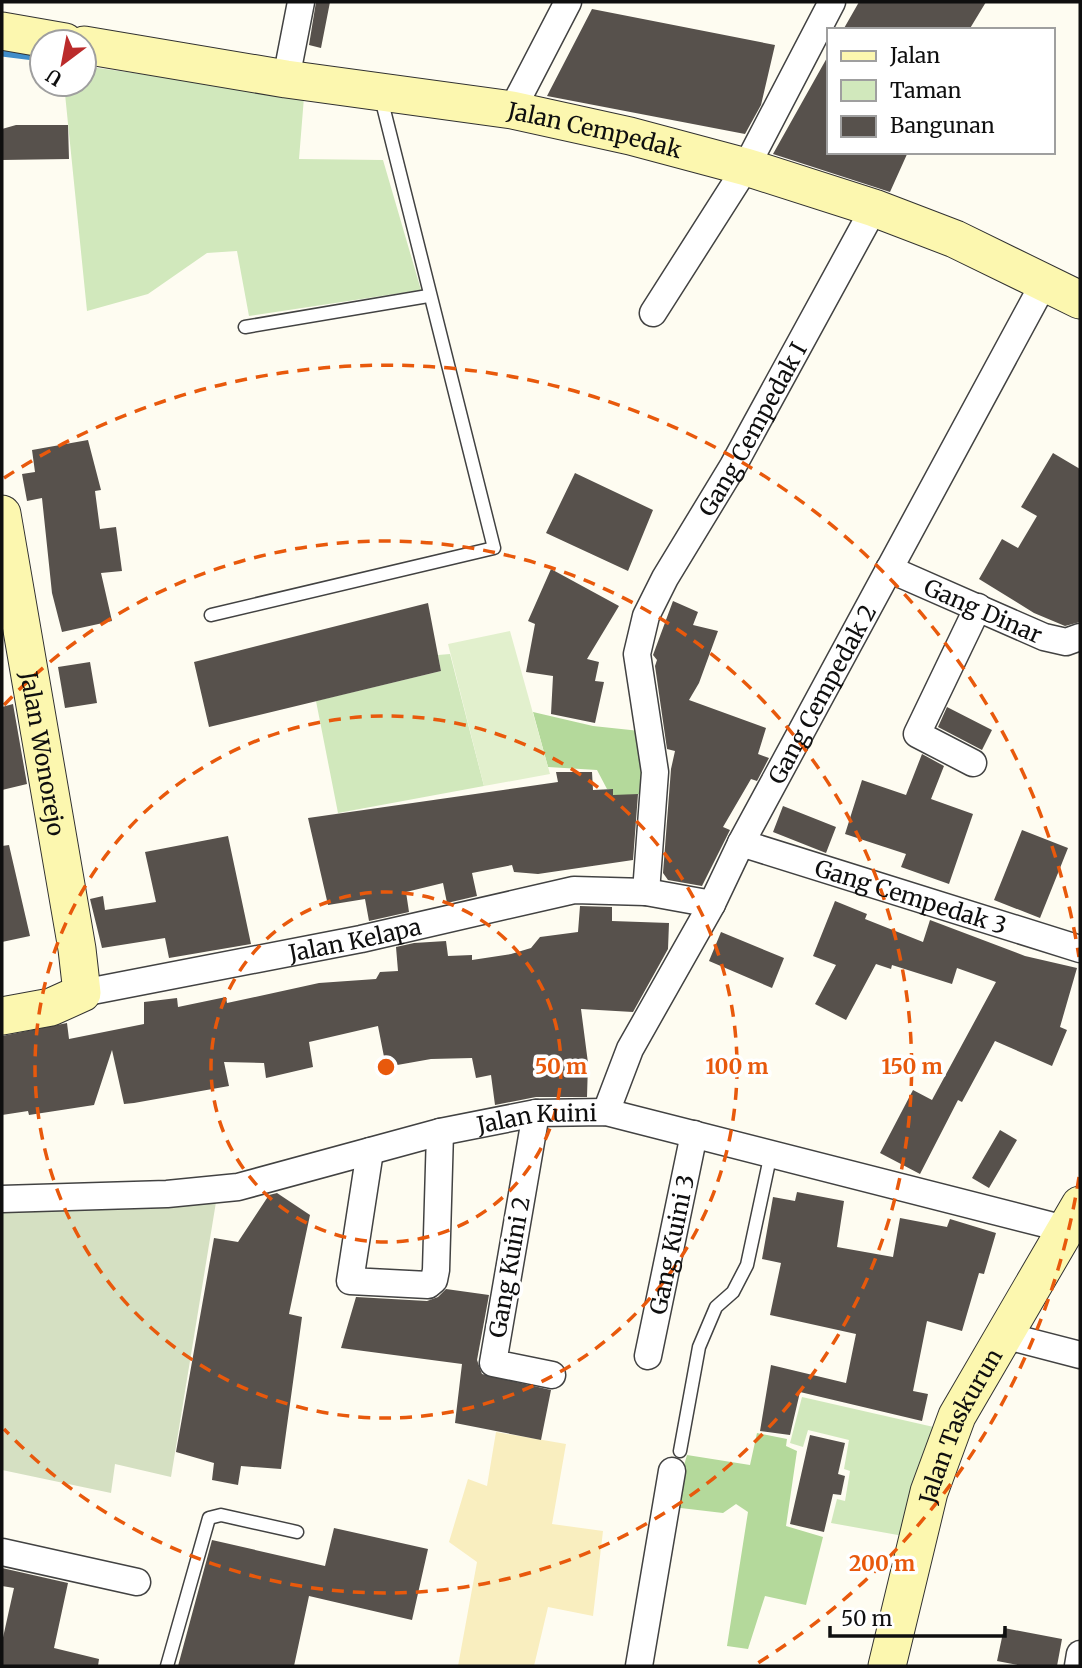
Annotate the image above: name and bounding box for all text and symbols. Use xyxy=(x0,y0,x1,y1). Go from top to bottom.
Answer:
north arrow xyxy=(28,28,98,98)
legend xyxy=(827,28,1054,154)
text: Jalan xyxy=(889,42,940,69)
text: U xyxy=(42,63,66,91)
text: Taman xyxy=(890,77,962,104)
street label: Jalan Cempedak xyxy=(504,95,685,164)
text: Bangunan xyxy=(890,112,995,139)
street label: Gang Cempedak I xyxy=(692,337,812,521)
street label: Gang Dinar xyxy=(920,572,1047,649)
street label: Gang Cempedak 2 xyxy=(761,599,882,789)
street label: Jalan Wonorejo xyxy=(15,668,72,838)
street label: Gang Cempedak 3 xyxy=(811,853,1010,940)
street label: Jalan Kelapa xyxy=(285,911,424,967)
text: 50 m xyxy=(535,1053,587,1080)
text: 100 m xyxy=(706,1053,768,1080)
text: 150 m xyxy=(881,1053,943,1080)
centre of rings xyxy=(374,1055,398,1079)
street label: Jalan Kuini xyxy=(473,1098,597,1139)
street label: Gang Kuini 3 xyxy=(643,1172,700,1317)
street label: Gang Kuini 2 xyxy=(482,1194,536,1340)
street label: Jalan Taskurun xyxy=(912,1343,1008,1507)
text: 200 m xyxy=(849,1550,915,1577)
scale bar xyxy=(830,1594,1005,1638)
text: 50 m xyxy=(841,1605,892,1632)

